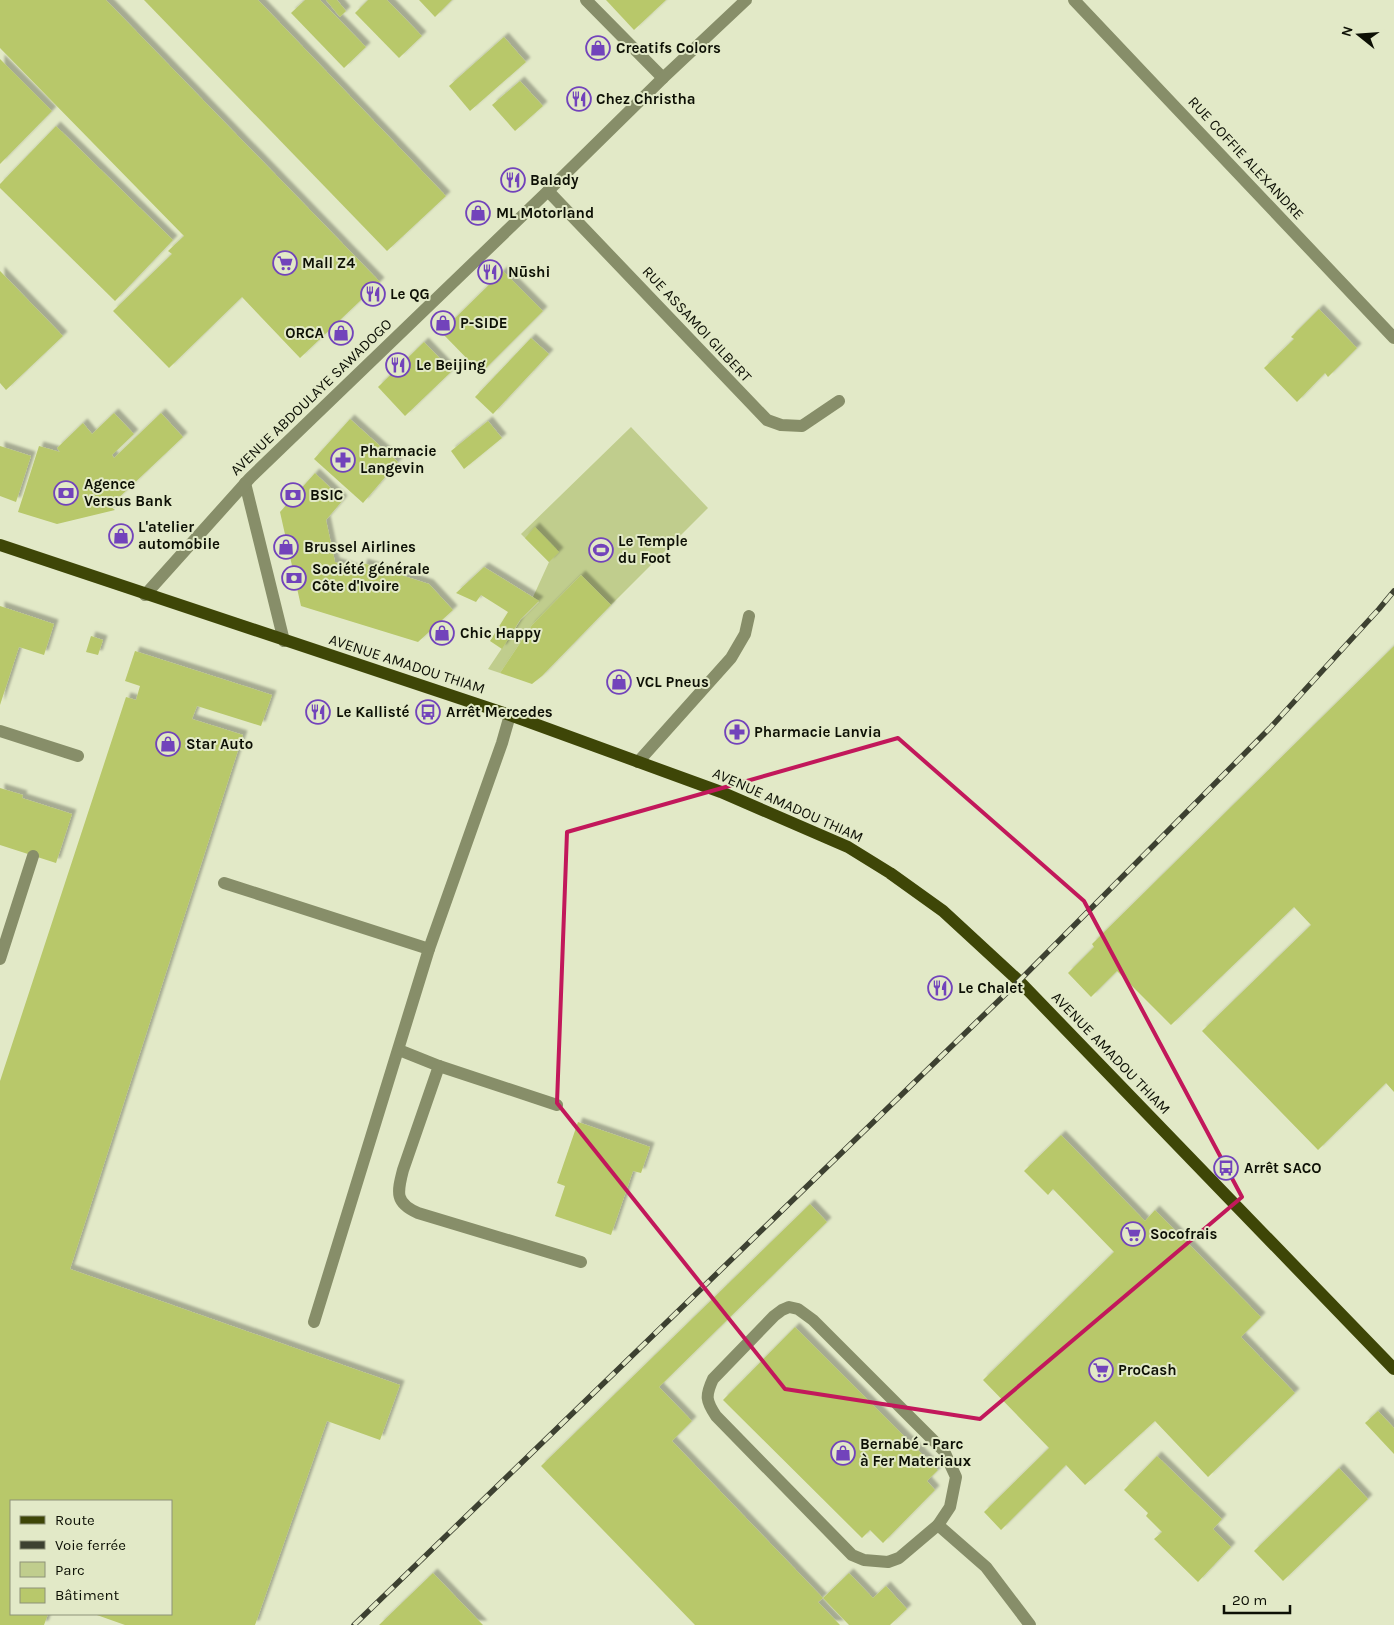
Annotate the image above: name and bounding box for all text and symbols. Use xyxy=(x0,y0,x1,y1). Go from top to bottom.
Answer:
north arrow xyxy=(1334,10,1384,60)
text: N xyxy=(1337,24,1357,39)
shop icon: Creatifs Colors xyxy=(585,35,611,61)
place label: Creatifs Colors xyxy=(616,39,721,57)
restaurant icon: Chez Christha xyxy=(566,86,592,112)
place label: Chez Christha xyxy=(596,90,696,108)
street label: RUE COFFIE ALEXANDRE xyxy=(1184,93,1308,223)
restaurant icon: Balady xyxy=(500,167,526,193)
place label: Balady xyxy=(530,171,579,189)
shop icon: ML Motorland xyxy=(465,200,491,226)
place label: ML Motorland xyxy=(496,204,594,222)
supermarket icon: Mall Z4 xyxy=(272,250,298,276)
place label: Mall Z4 xyxy=(302,254,355,272)
restaurant icon: Nūshi xyxy=(477,259,503,285)
street label: RUE ASSAMOI GILBERT xyxy=(639,262,756,386)
place label: Nūshi xyxy=(508,263,550,281)
restaurant icon: Le QG xyxy=(360,281,386,307)
place label: Le QG xyxy=(390,285,430,303)
shop icon: P-SIDE xyxy=(430,310,456,336)
place label: P-SIDE xyxy=(460,314,508,332)
street label: AVENUE ABDOULAYE SAWADOGO xyxy=(226,315,396,479)
shop icon: ORCA xyxy=(328,320,354,346)
place label: ORCA xyxy=(285,324,325,342)
restaurant icon: Le Beijing xyxy=(385,352,411,378)
place label: Le Beijing xyxy=(416,356,486,374)
place label: Pharmacie Langevin xyxy=(360,442,437,477)
pharmacy icon: Pharmacie Langevin xyxy=(330,447,356,473)
place label: Agence Versus Bank xyxy=(84,475,172,510)
bank icon: Agence Versus Bank xyxy=(53,480,79,506)
bank icon: BSIC xyxy=(280,482,306,508)
place label: BSIC xyxy=(310,486,343,504)
place label: L'atelier automobile xyxy=(138,518,220,553)
shop icon: L'atelier automobile xyxy=(108,523,134,549)
place label: Le Temple du Foot xyxy=(618,532,688,567)
shop icon: Brussel Airlines xyxy=(273,534,299,560)
sports icon: Le Temple du Foot xyxy=(588,537,614,563)
place label: Brussel Airlines xyxy=(304,538,416,556)
place label: Société générale Côte d'Ivoire xyxy=(312,560,430,595)
bank icon: Société générale Côte d'Ivoire xyxy=(281,565,307,591)
shop icon: Chic Happy xyxy=(429,620,455,646)
place label: Chic Happy xyxy=(460,624,541,642)
street label: AVENUE AMADOU THIAM xyxy=(327,630,487,698)
shop icon: VCL Pneus xyxy=(606,669,632,695)
place label: VCL Pneus xyxy=(636,673,709,691)
restaurant icon: Le Kallisté xyxy=(305,699,331,725)
bus stop icon: Arrêt Mercedes xyxy=(415,699,441,725)
place label: Le Kallisté xyxy=(336,703,410,721)
place label: Arrêt Mercedes xyxy=(446,703,553,721)
pharmacy icon: Pharmacie Lanvia xyxy=(724,719,750,745)
place label: Pharmacie Lanvia xyxy=(754,723,881,741)
shop icon: Star Auto xyxy=(155,731,181,757)
place label: Star Auto xyxy=(186,735,253,753)
street label: AVENUE AMADOU THIAM xyxy=(710,764,866,846)
restaurant icon: Le Chalet xyxy=(927,975,953,1001)
place label: Le Chalet xyxy=(958,979,1023,997)
street label: AVENUE AMADOU THIAM xyxy=(1048,988,1174,1118)
bus stop icon: Arrêt SACO xyxy=(1213,1155,1239,1181)
place label: Arrêt SACO xyxy=(1244,1159,1322,1177)
supermarket icon: Socofrais xyxy=(1120,1221,1146,1247)
place label: Socofrais xyxy=(1150,1225,1218,1243)
supermarket icon: ProCash xyxy=(1088,1357,1114,1383)
place label: ProCash xyxy=(1118,1361,1177,1379)
place label: Bernabé - Parc à Fer Materiaux xyxy=(860,1435,972,1470)
shop icon: Bernabé - Parc à Fer Materiaux xyxy=(830,1440,856,1466)
legend xyxy=(10,1500,172,1615)
text: Route xyxy=(55,1511,95,1529)
text: Voie ferrée xyxy=(55,1536,126,1554)
text: Parc xyxy=(55,1561,85,1579)
scale bar xyxy=(1224,1582,1290,1614)
text: Bâtiment xyxy=(55,1586,119,1604)
text: 20 m xyxy=(1232,1591,1267,1609)

